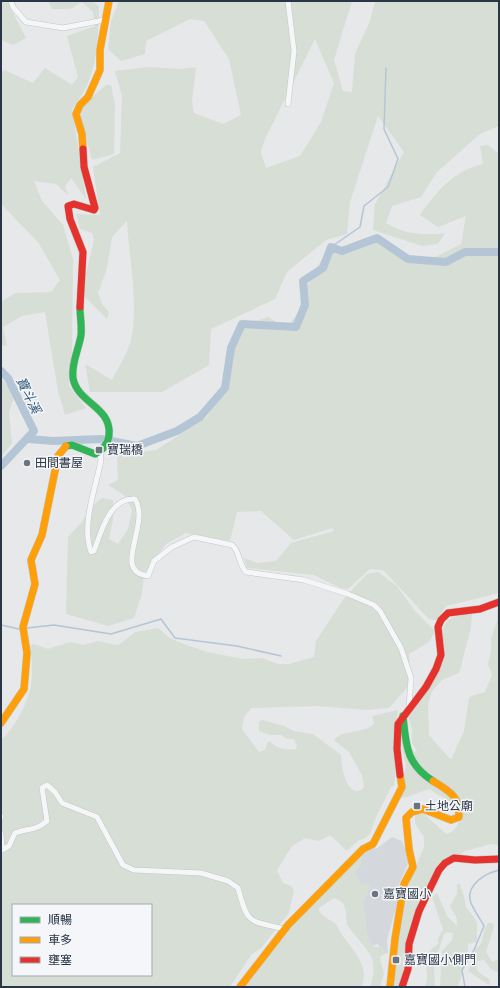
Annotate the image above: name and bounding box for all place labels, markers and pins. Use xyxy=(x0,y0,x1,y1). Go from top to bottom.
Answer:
place label: 寶瑞橋 xyxy=(107,442,143,458)
marker: 寶瑞橋 xyxy=(94,445,104,455)
place label: 田間書屋 xyxy=(35,455,83,471)
marker: 田間書屋 xyxy=(22,458,32,468)
place label: 土地公廟 xyxy=(425,798,473,814)
marker: 土地公廟 xyxy=(412,801,422,811)
place label: 嘉寶國小 xyxy=(383,886,431,902)
marker: 嘉寶國小 xyxy=(370,889,380,899)
place label: 嘉寶國小側門 xyxy=(404,952,476,968)
marker: 嘉寶國小側門 xyxy=(391,955,401,965)

